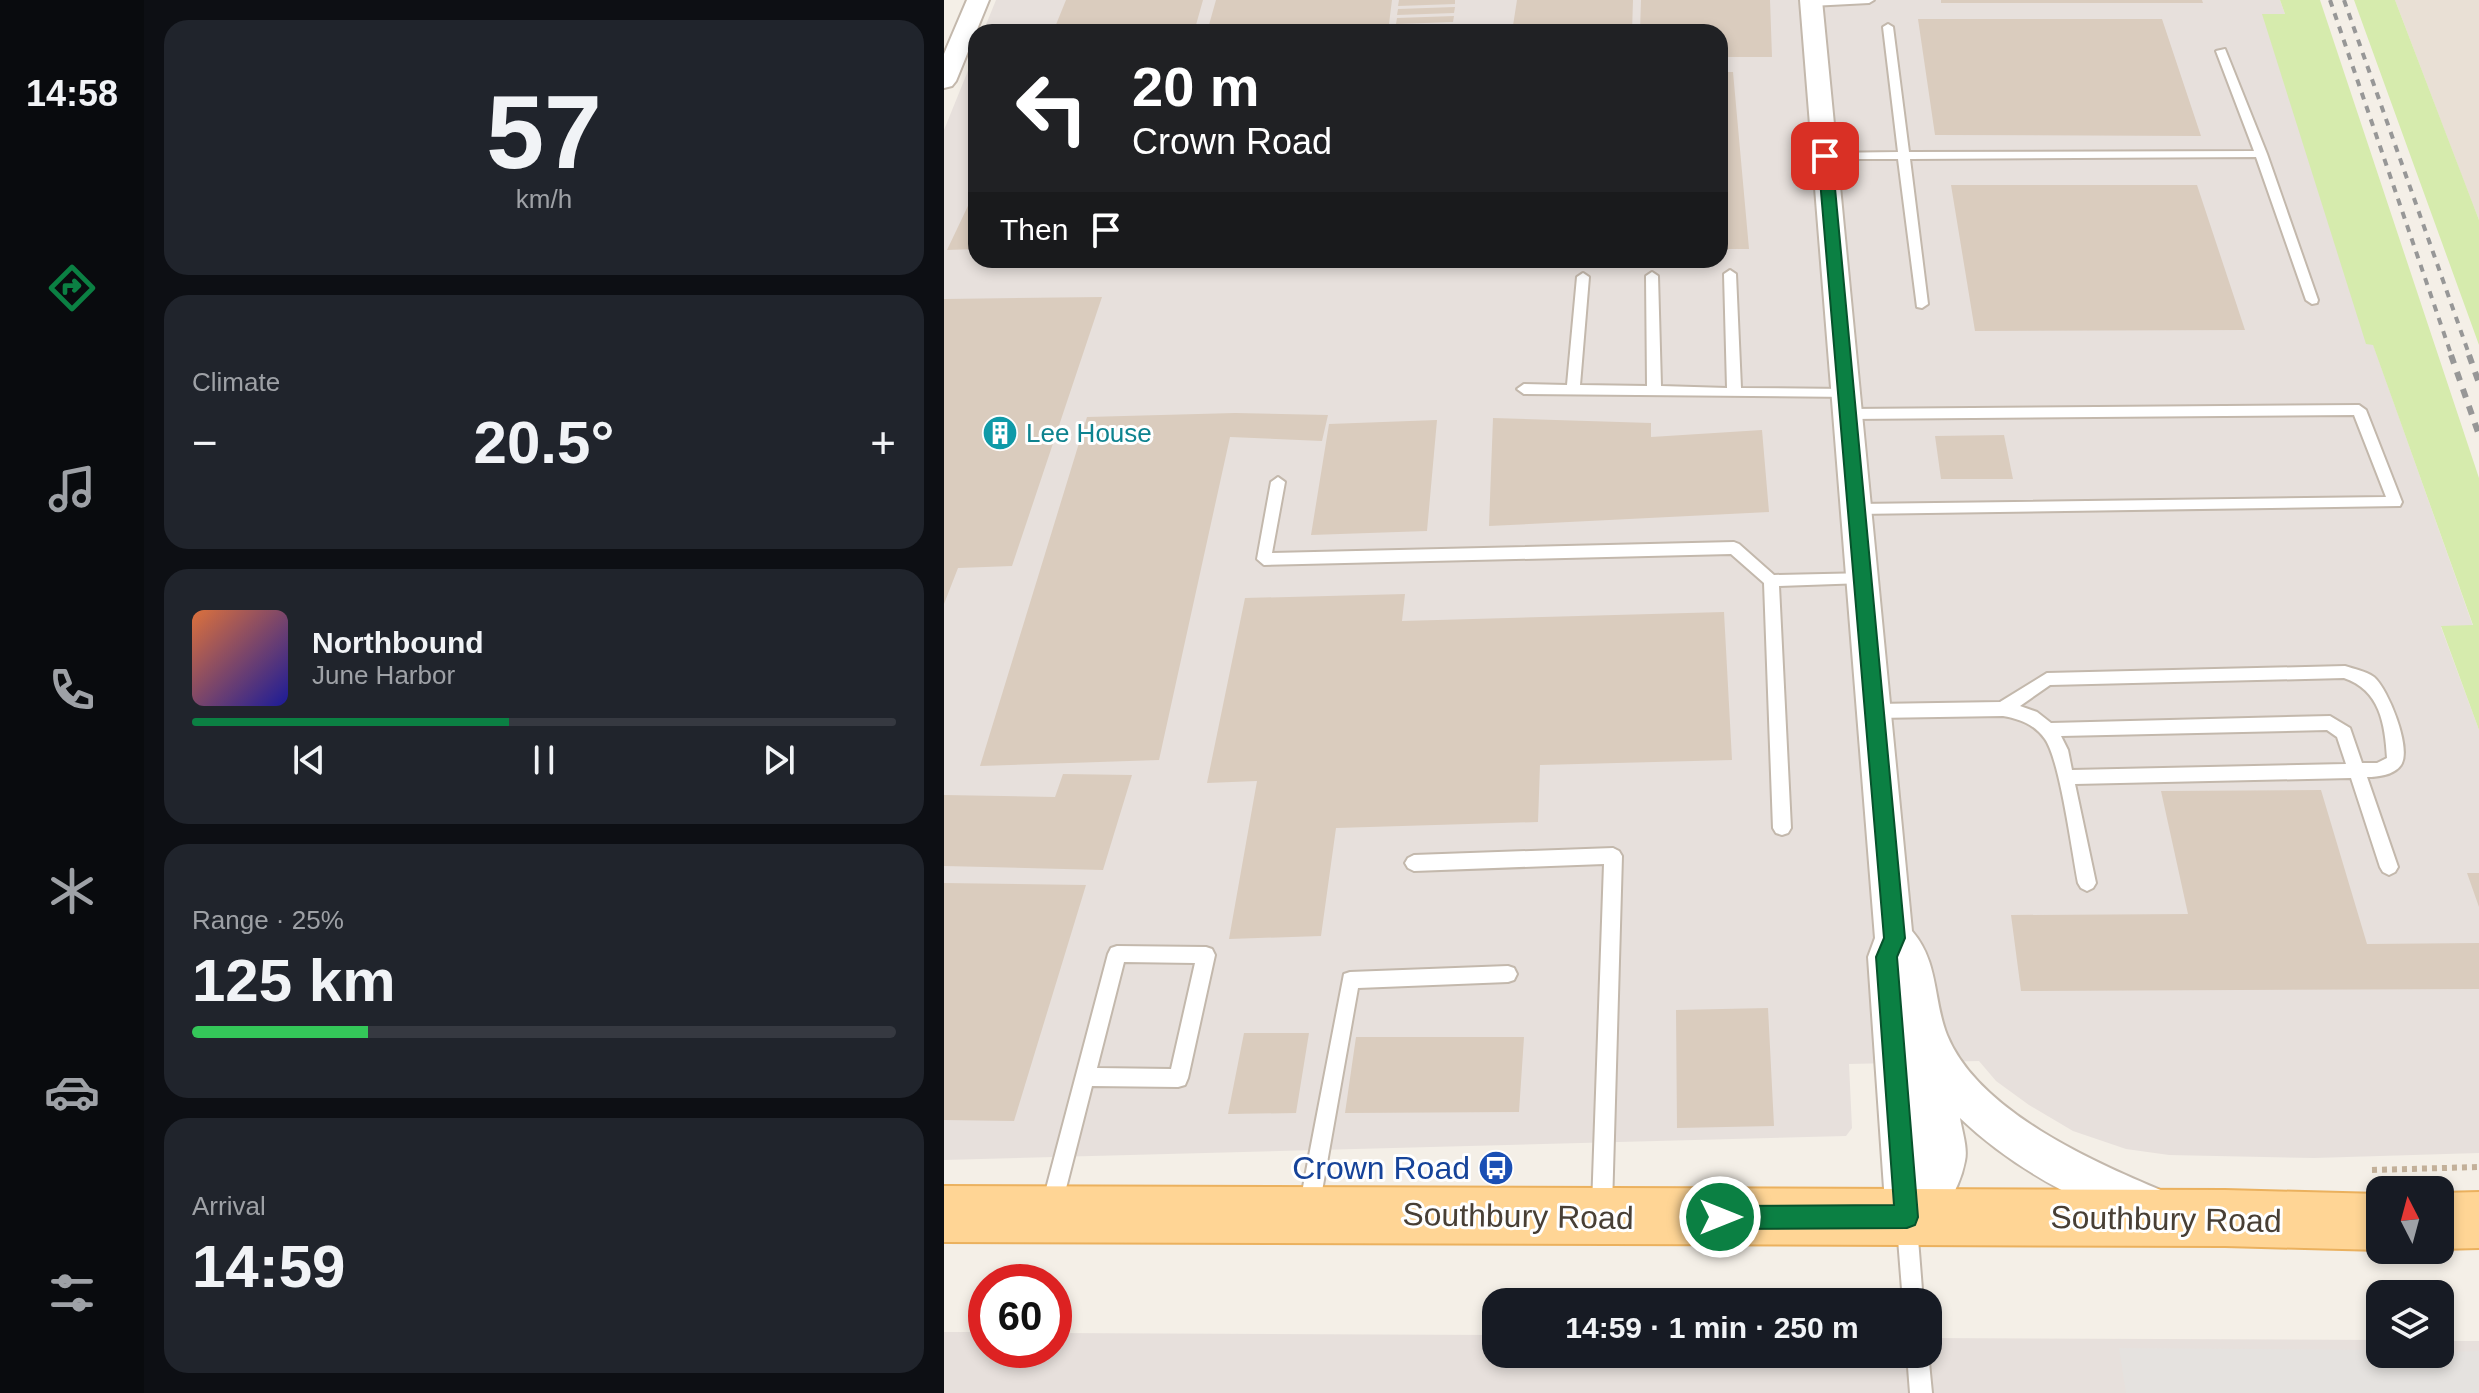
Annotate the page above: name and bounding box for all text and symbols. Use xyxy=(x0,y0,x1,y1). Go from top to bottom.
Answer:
text: 20 m xyxy=(1132,55,1260,118)
icon: left xyxy=(1000,56,1104,160)
text: 14:58 xyxy=(26,73,118,114)
text: 57 xyxy=(486,74,602,190)
text: Crown Road xyxy=(1132,121,1332,162)
pin xyxy=(1791,122,1859,190)
icon: arrive xyxy=(1803,134,1847,178)
text: km/h xyxy=(516,184,572,214)
icon: arrive xyxy=(1084,208,1128,252)
text: Then xyxy=(1000,213,1068,246)
icon: directions xyxy=(44,260,100,316)
text: Climate xyxy=(192,367,280,397)
text: 20.5° xyxy=(474,409,614,476)
building icon: Lee House xyxy=(981,414,1019,452)
text: − xyxy=(192,418,218,467)
text: + xyxy=(870,418,896,467)
place label: Lee House xyxy=(1026,418,1152,448)
icon: music xyxy=(44,461,100,517)
text: Northbound xyxy=(312,626,484,659)
text: June Harbor xyxy=(312,660,455,690)
icon: phone xyxy=(44,662,100,718)
icon: previous xyxy=(287,738,331,782)
icon: pause xyxy=(522,738,566,782)
icon: next xyxy=(757,738,801,782)
icon: climate xyxy=(44,863,100,919)
text: Range · 25% xyxy=(192,905,344,935)
text: 125 km xyxy=(192,947,396,1014)
icon: car xyxy=(44,1064,100,1120)
bus stop icon: Crown Road xyxy=(1477,1149,1515,1187)
place label: Crown Road xyxy=(1292,1150,1470,1186)
position arrow xyxy=(1678,1175,1762,1259)
north arrow xyxy=(2366,1176,2454,1264)
map controls xyxy=(2366,1176,2454,1368)
text: Arrival xyxy=(192,1191,266,1221)
street label: Southbury Road xyxy=(1402,1196,1634,1236)
street label: Southbury Road xyxy=(2050,1199,2282,1239)
text: 14:59 xyxy=(192,1233,345,1300)
speed limit sign: 60 xyxy=(968,1264,1072,1368)
icon: filters xyxy=(44,1265,100,1321)
button: layers xyxy=(2366,1280,2454,1368)
text: 14:59 · 1 min · 250 m xyxy=(1565,1311,1859,1344)

